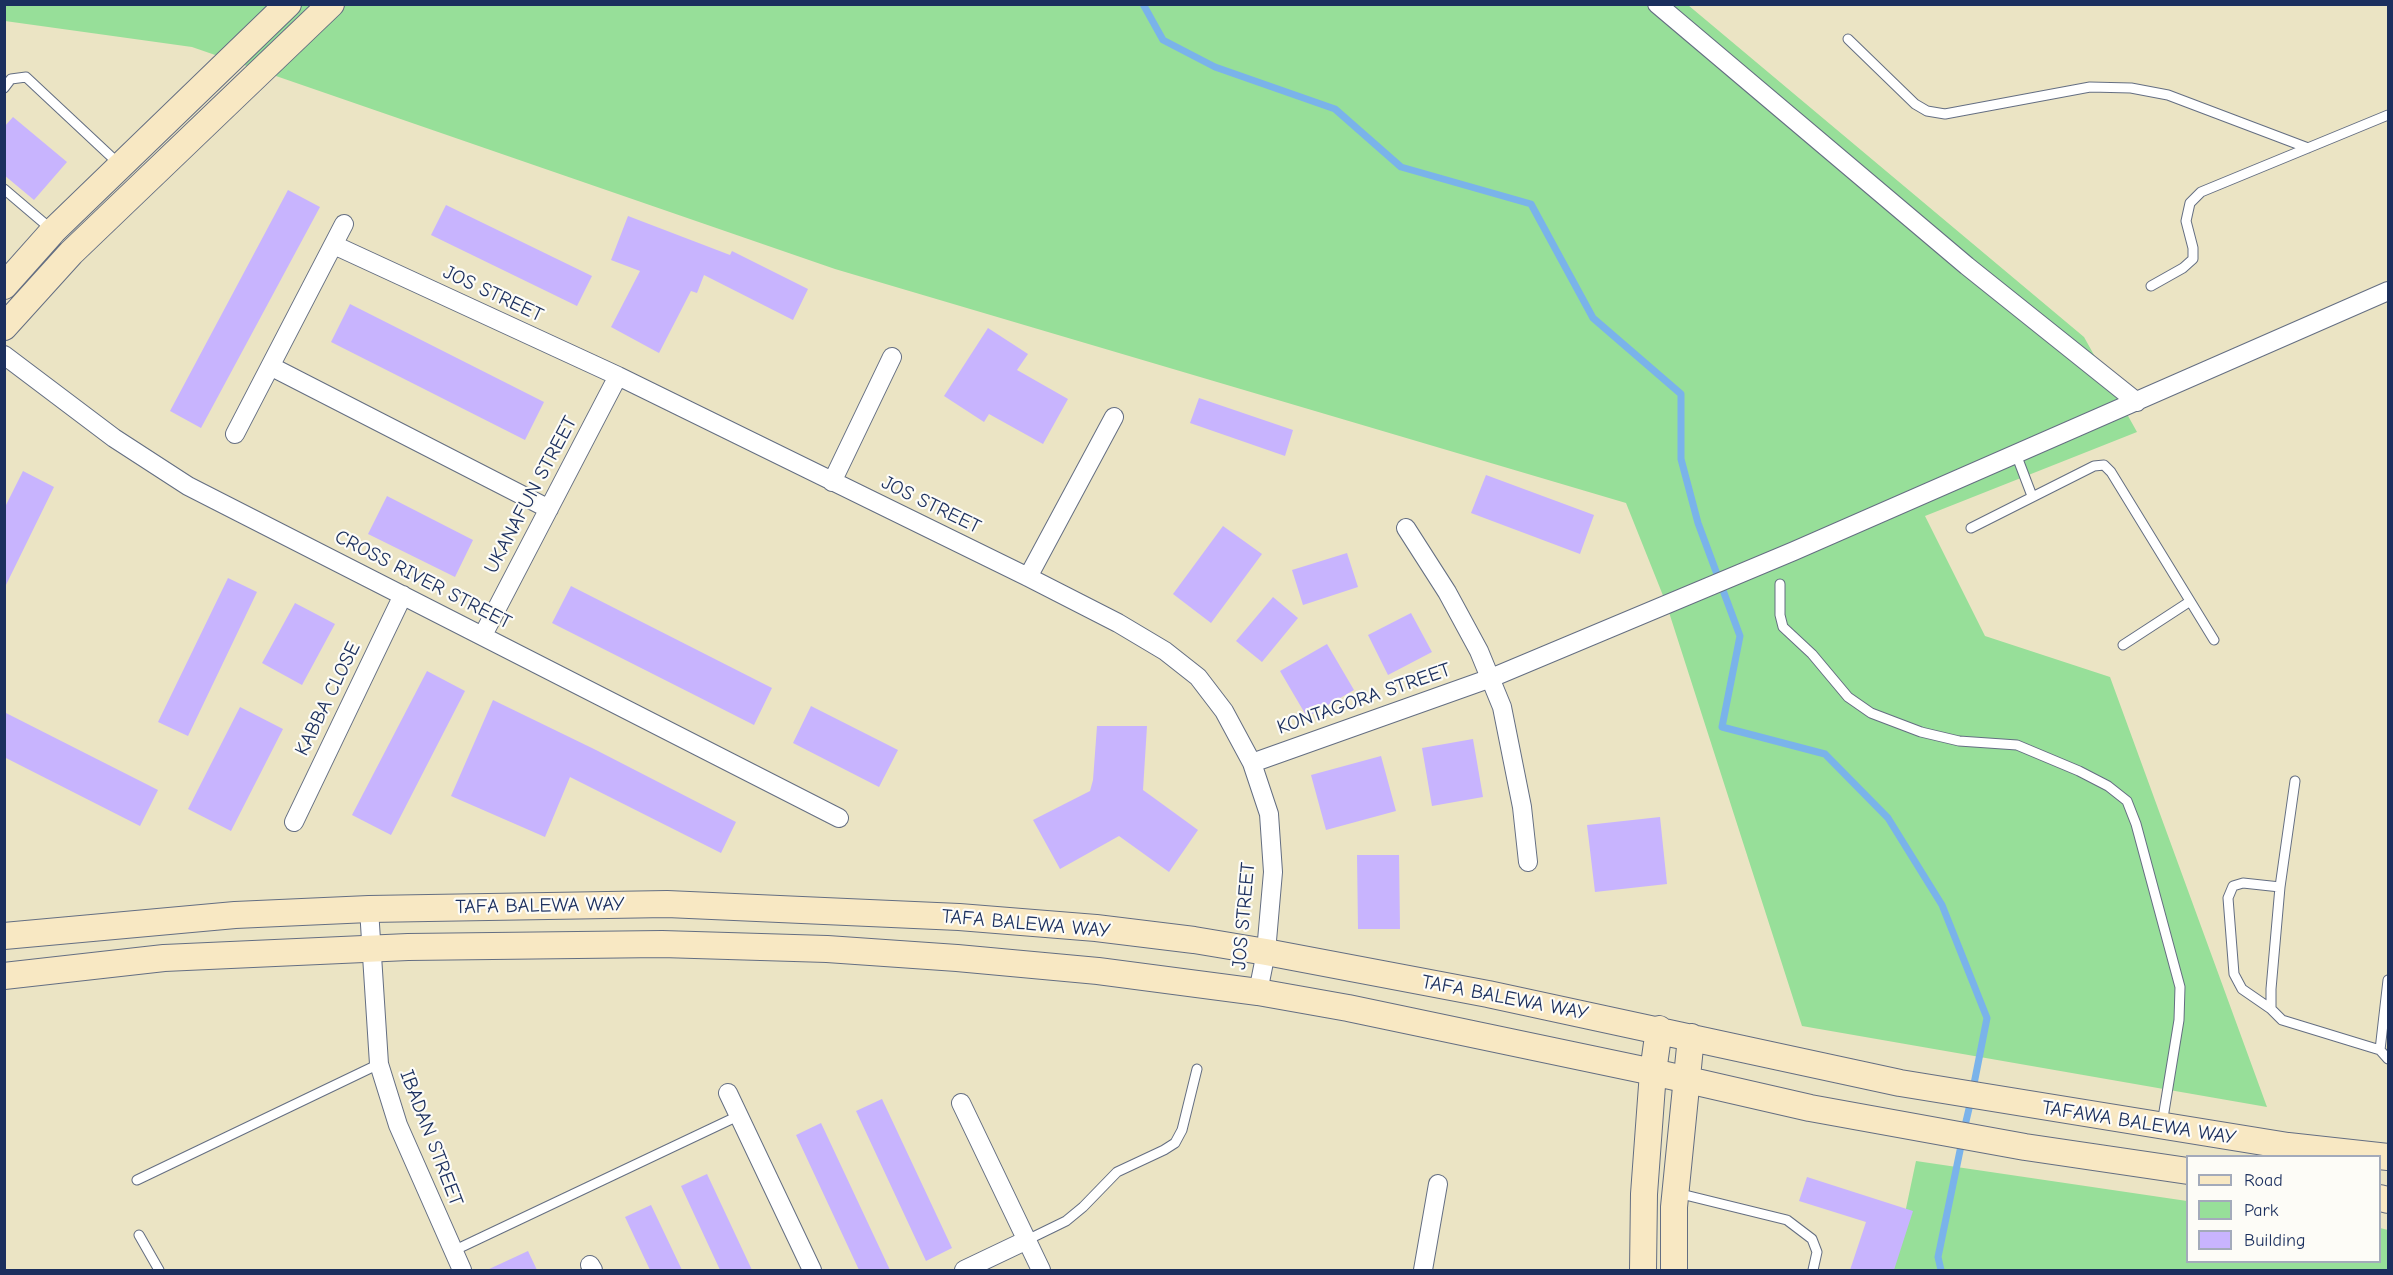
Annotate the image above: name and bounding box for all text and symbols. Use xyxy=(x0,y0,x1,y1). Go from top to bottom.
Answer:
street label: JOS STREET xyxy=(439,260,547,328)
street label: UKANAFUN STREET xyxy=(479,412,583,578)
street label: JOS STREET xyxy=(877,471,985,539)
street label: CROSS RIVER STREET xyxy=(331,525,515,635)
street label: KABBA CLOSE xyxy=(290,638,366,760)
street label: KONTAGORA STREET xyxy=(1274,658,1454,740)
street label: JOS STREET xyxy=(1227,861,1261,971)
street label: TAFA BALEWA WAY xyxy=(455,893,625,919)
street label: TAFA BALEWA WAY xyxy=(941,905,1111,943)
street label: TAFA BALEWA WAY xyxy=(1420,970,1590,1026)
street label: IBADAN STREET xyxy=(394,1067,468,1209)
street label: TAFAWA BALEWA WAY xyxy=(2040,1096,2238,1150)
legend xyxy=(2186,1155,2381,1263)
text: Road xyxy=(2244,1170,2283,1191)
text: Park xyxy=(2244,1200,2278,1221)
text: Building xyxy=(2244,1230,2306,1251)

